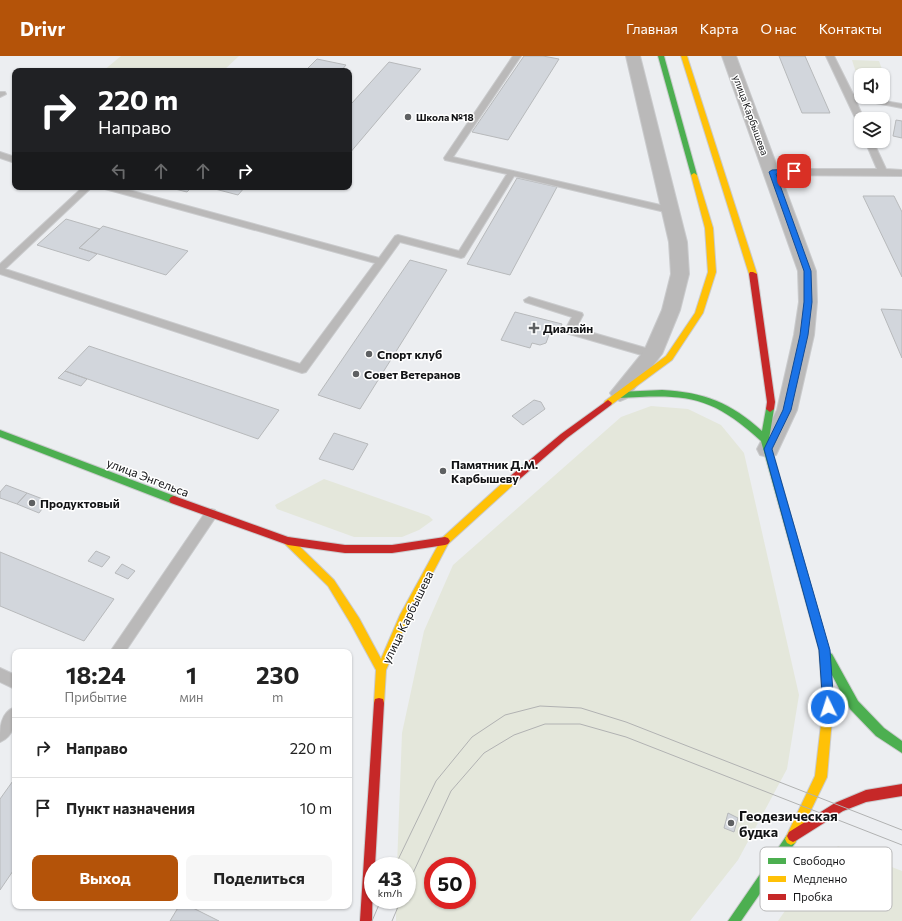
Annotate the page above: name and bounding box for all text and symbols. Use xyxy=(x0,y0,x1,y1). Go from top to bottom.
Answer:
text: Drivr xyxy=(20,17,65,40)
text: Главная xyxy=(626,20,678,37)
text: Карта xyxy=(700,20,738,37)
text: О нас xyxy=(760,20,797,37)
text: Контакты xyxy=(819,20,882,37)
map controls xyxy=(854,68,890,148)
button: sound xyxy=(854,68,890,104)
street label: улица Карбышева xyxy=(731,73,771,157)
text: 220 m xyxy=(98,82,178,116)
icon: right xyxy=(32,84,84,136)
place label: Школа №18 xyxy=(416,111,474,123)
marker: Школа №18 xyxy=(403,112,413,122)
button: layers xyxy=(854,112,890,148)
text: Направо xyxy=(98,116,171,138)
pin xyxy=(777,154,811,188)
icon: left xyxy=(108,160,130,182)
icon: ahead xyxy=(150,160,172,182)
icon: ahead xyxy=(192,160,214,182)
icon: right xyxy=(234,160,256,182)
icon: arrive xyxy=(783,160,805,182)
place label: Диалайн xyxy=(543,321,593,335)
marker: Диалайн xyxy=(528,322,540,334)
place label: Спорт клуб xyxy=(377,347,442,361)
marker: Спорт клуб xyxy=(364,349,374,359)
place label: Совет Ветеранов xyxy=(364,367,461,381)
marker: Совет Ветеранов xyxy=(351,369,361,379)
street label: улица Энгельса xyxy=(105,455,191,499)
place label: Памятник Д.М. Карбышеву xyxy=(451,457,538,485)
marker: Памятник Д.М. Карбышеву xyxy=(438,466,448,476)
place label: Продуктовый xyxy=(40,496,120,510)
marker: Продуктовый xyxy=(27,498,37,508)
street label: улица Карбышева xyxy=(379,568,435,666)
text: 18:24 xyxy=(66,660,126,689)
text: 1 xyxy=(186,660,197,689)
text: 230 xyxy=(256,660,300,689)
position arrow xyxy=(807,686,849,728)
text: Прибытие xyxy=(64,689,127,705)
text: мин xyxy=(179,689,204,705)
text: m xyxy=(272,689,283,705)
icon: right xyxy=(32,737,54,759)
text: Направо xyxy=(66,739,128,757)
text: 220 m xyxy=(290,739,332,757)
icon: arrive xyxy=(32,797,54,819)
text: Пункт назначения xyxy=(66,799,195,817)
text: 10 m xyxy=(300,799,332,817)
place label: Геодезическая будка xyxy=(739,807,838,840)
marker: Геодезическая будка xyxy=(726,818,736,828)
legend xyxy=(760,847,892,911)
text: Свободно xyxy=(793,854,846,867)
button: Выход xyxy=(32,855,178,901)
button: Поделиться xyxy=(186,855,332,901)
speed limit sign: 50 xyxy=(424,857,476,909)
text: 43 xyxy=(378,866,402,890)
text: Медленно xyxy=(793,872,848,885)
text: km/h xyxy=(378,887,402,899)
text: Пробка xyxy=(793,890,832,903)

